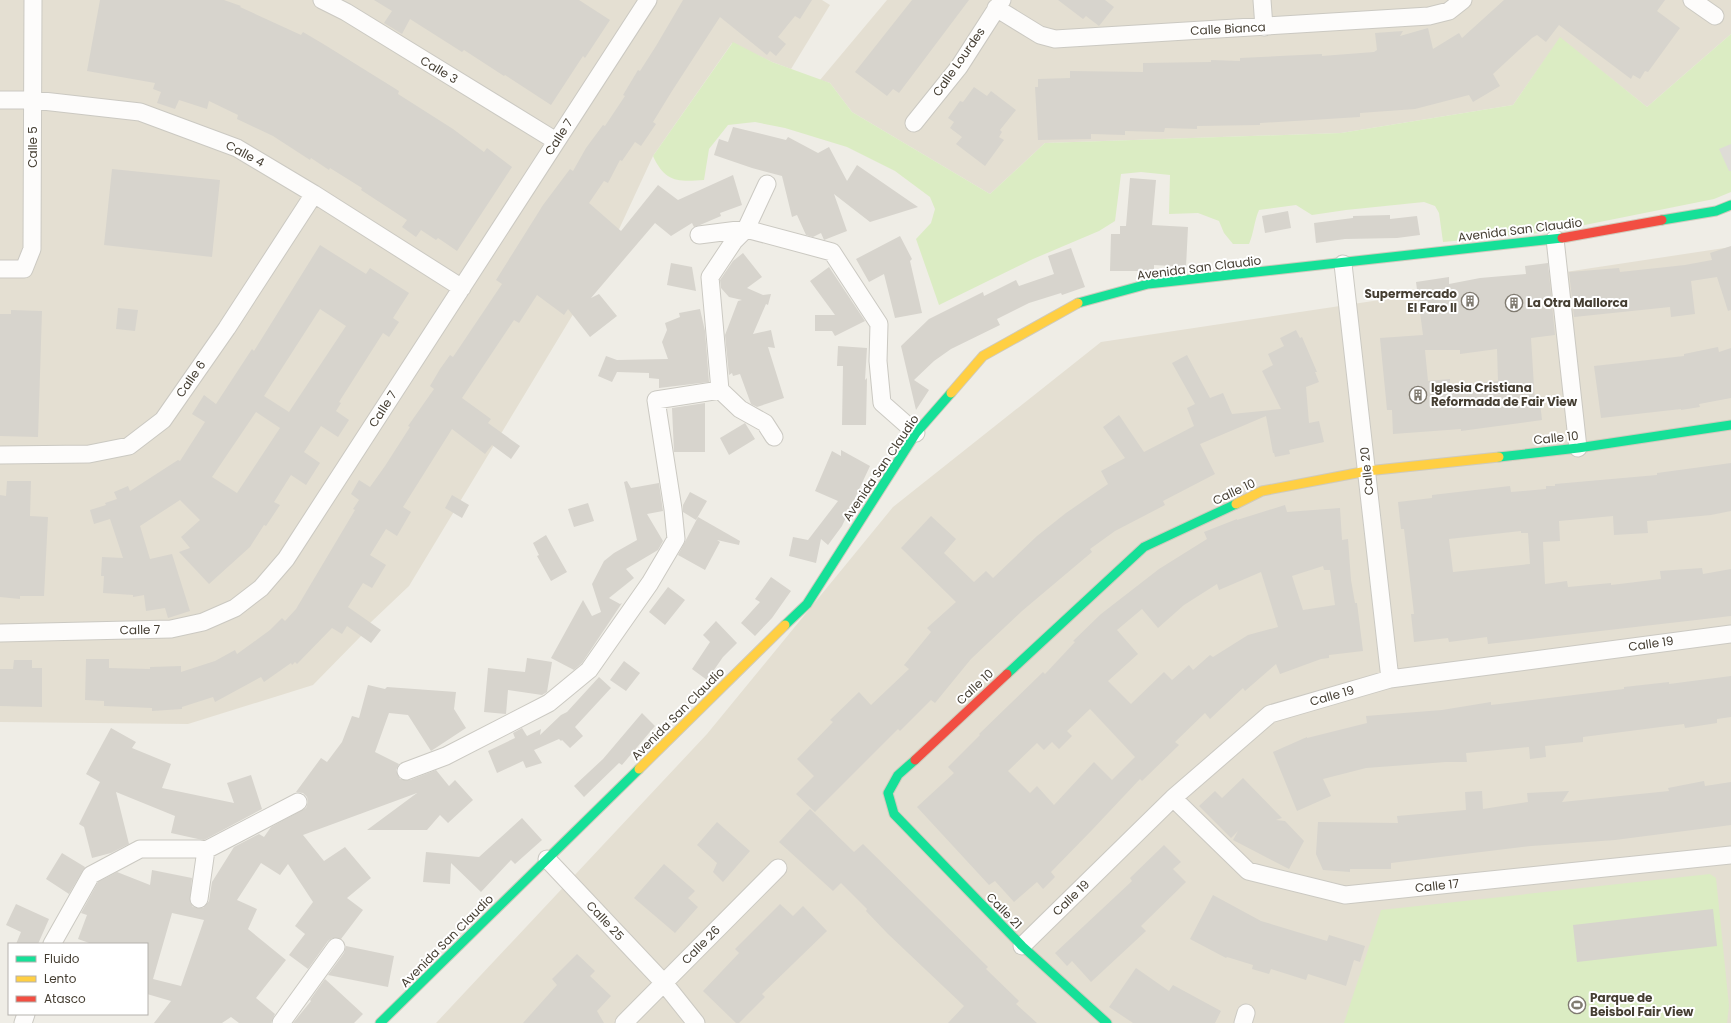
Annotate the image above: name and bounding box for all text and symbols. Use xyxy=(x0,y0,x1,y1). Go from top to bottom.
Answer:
street label: Calle Bianca xyxy=(1190,18,1266,39)
street label: Calle Lourdes xyxy=(928,24,989,100)
street label: Calle 3 xyxy=(417,52,461,87)
street label: Calle 7 xyxy=(540,115,577,158)
street label: Calle 5 xyxy=(24,126,41,168)
street label: Calle 4 xyxy=(223,136,268,171)
street label: Avenida San Claudio xyxy=(1457,213,1583,246)
street label: Avenida San Claudio xyxy=(1136,251,1262,284)
place label: Supermercado El Faro II xyxy=(1364,285,1457,316)
building icon: Supermercado El Faro II xyxy=(1460,291,1480,311)
building icon: La Otra Mallorca xyxy=(1504,293,1524,313)
place label: La Otra Mallorca xyxy=(1527,294,1628,311)
street label: Calle 6 xyxy=(172,357,209,401)
place label: Iglesia Cristiana Reformada de Fair View xyxy=(1431,379,1578,410)
building icon: Iglesia Cristiana Reformada de Fair View xyxy=(1408,385,1428,405)
street label: Calle 7 xyxy=(364,387,401,430)
street label: Avenida San Claudio xyxy=(839,411,923,524)
street label: Calle 10 xyxy=(1533,427,1579,448)
street label: Calle 20 xyxy=(1356,446,1377,496)
street label: Calle 10 xyxy=(1210,474,1258,509)
street label: Calle 7 xyxy=(120,621,161,638)
street label: Calle 19 xyxy=(1627,632,1675,655)
street label: Avenida San Claudio xyxy=(627,663,728,764)
street label: Calle 10 xyxy=(952,665,997,708)
street label: Calle 19 xyxy=(1308,681,1356,710)
street label: Calle 17 xyxy=(1414,875,1460,896)
street label: Calle 19 xyxy=(1048,876,1093,919)
street label: Calle 21 xyxy=(983,889,1026,933)
street label: Avenida San Claudio xyxy=(396,890,497,991)
street label: Calle 25 xyxy=(583,897,628,944)
street label: Calle 26 xyxy=(678,922,724,968)
legend xyxy=(8,943,148,1015)
text: Fluido xyxy=(44,950,80,967)
text: Lento xyxy=(44,970,77,987)
place label: Parque de Beisbol Fair View xyxy=(1590,989,1694,1020)
text: Atasco xyxy=(44,990,86,1007)
sports icon: Parque de Beisbol Fair View xyxy=(1567,995,1587,1015)

